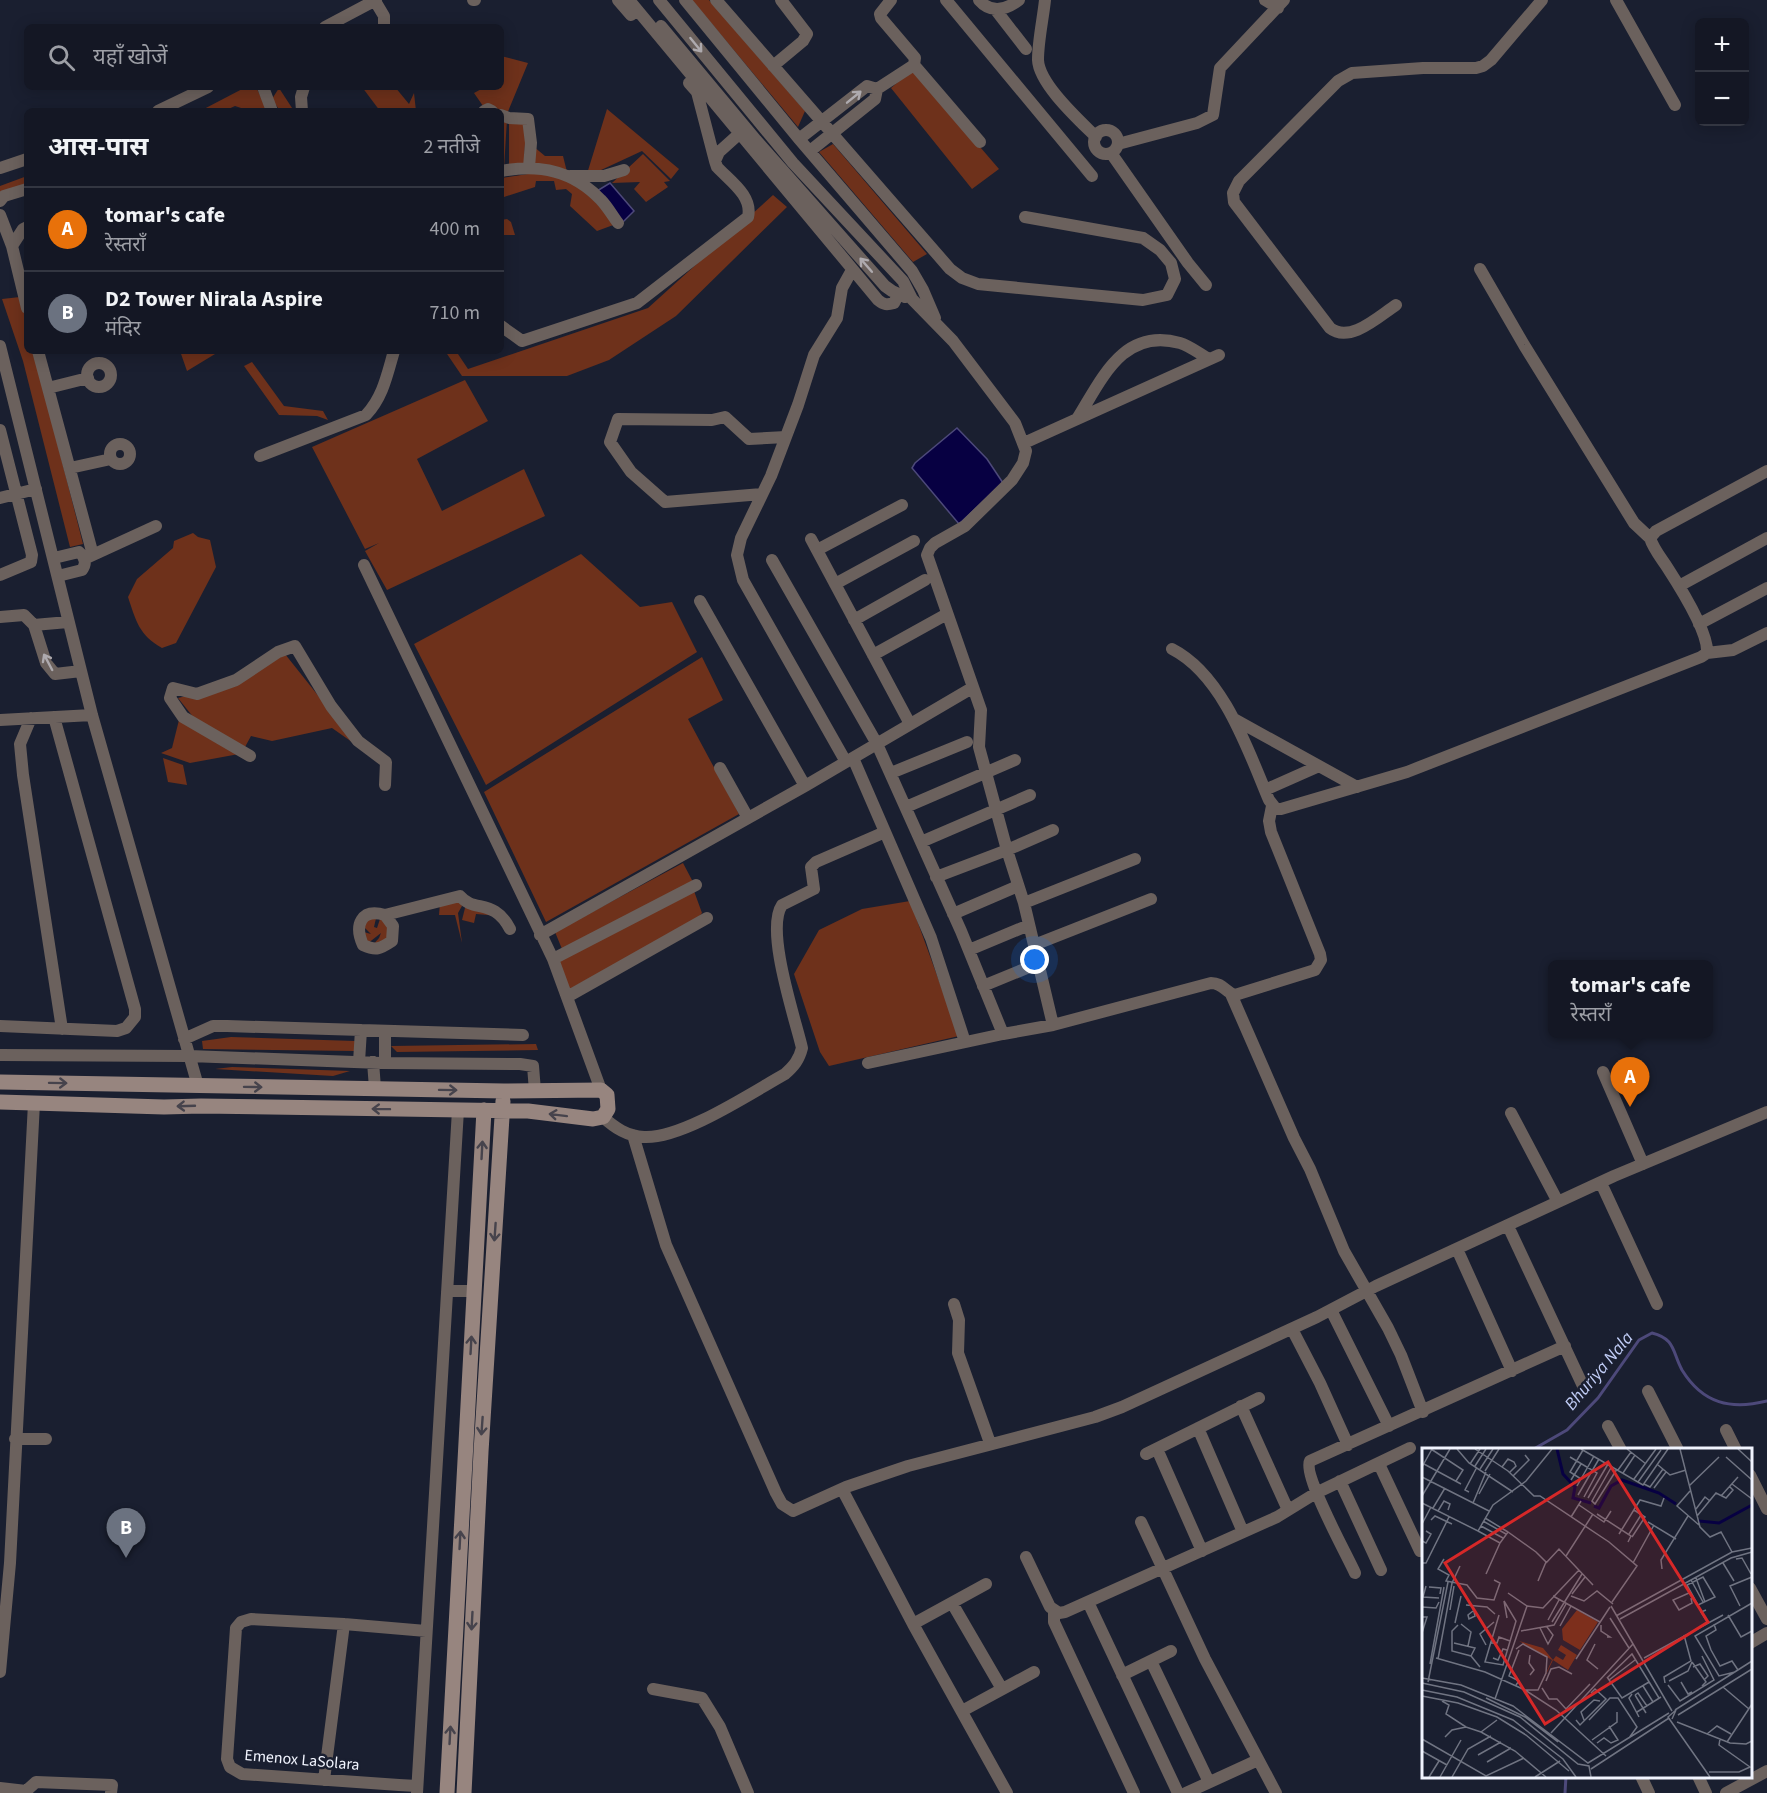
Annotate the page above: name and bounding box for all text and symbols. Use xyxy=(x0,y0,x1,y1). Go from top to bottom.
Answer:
map controls xyxy=(1695,18,1749,126)
button: + xyxy=(1695,18,1749,72)
search box xyxy=(24,24,504,90)
one-way arrow xyxy=(689,37,703,52)
icon: search xyxy=(45,41,78,74)
text: यहाँ खोजें xyxy=(93,41,168,73)
button: − xyxy=(1695,72,1749,126)
one-way arrow xyxy=(846,90,862,103)
text: आस-पास xyxy=(48,128,148,165)
text: 2 नतीजे xyxy=(424,133,480,161)
text: tomar's cafe xyxy=(105,199,225,231)
text: A xyxy=(62,215,73,243)
text: 400 m xyxy=(430,215,480,243)
text: रेस्तराँ xyxy=(105,231,146,259)
one-way arrow xyxy=(859,258,873,273)
text: D2 Tower Nirala Aspire xyxy=(105,283,323,315)
text: B xyxy=(61,299,74,327)
text: 710 m xyxy=(430,299,480,327)
text: मंदिर xyxy=(105,315,141,343)
one-way arrow xyxy=(42,654,54,671)
your location xyxy=(1020,945,1049,974)
popup xyxy=(1548,960,1713,1038)
text: tomar's cafe xyxy=(1570,969,1691,1001)
text: रेस्तराँ xyxy=(1570,1001,1611,1029)
pin: A xyxy=(1610,1058,1650,1107)
one-way arrow xyxy=(48,1078,68,1089)
one-way arrow xyxy=(243,1081,263,1093)
one-way arrow xyxy=(438,1084,458,1095)
one-way arrow xyxy=(177,1101,197,1112)
one-way arrow xyxy=(372,1103,392,1114)
one-way arrow xyxy=(548,1109,568,1120)
one-way arrow xyxy=(476,1141,487,1161)
one-way arrow xyxy=(489,1221,500,1241)
water label: Bhuriya Nala xyxy=(1559,1326,1640,1416)
one-way arrow xyxy=(466,1336,477,1356)
one-way arrow xyxy=(477,1416,488,1436)
inset map xyxy=(1422,1448,1752,1778)
pin: B xyxy=(106,1508,146,1558)
one-way arrow xyxy=(455,1530,466,1550)
one-way arrow xyxy=(467,1611,478,1631)
one-way arrow xyxy=(444,1725,455,1745)
street label: Emenox LaSolara xyxy=(243,1744,361,1776)

